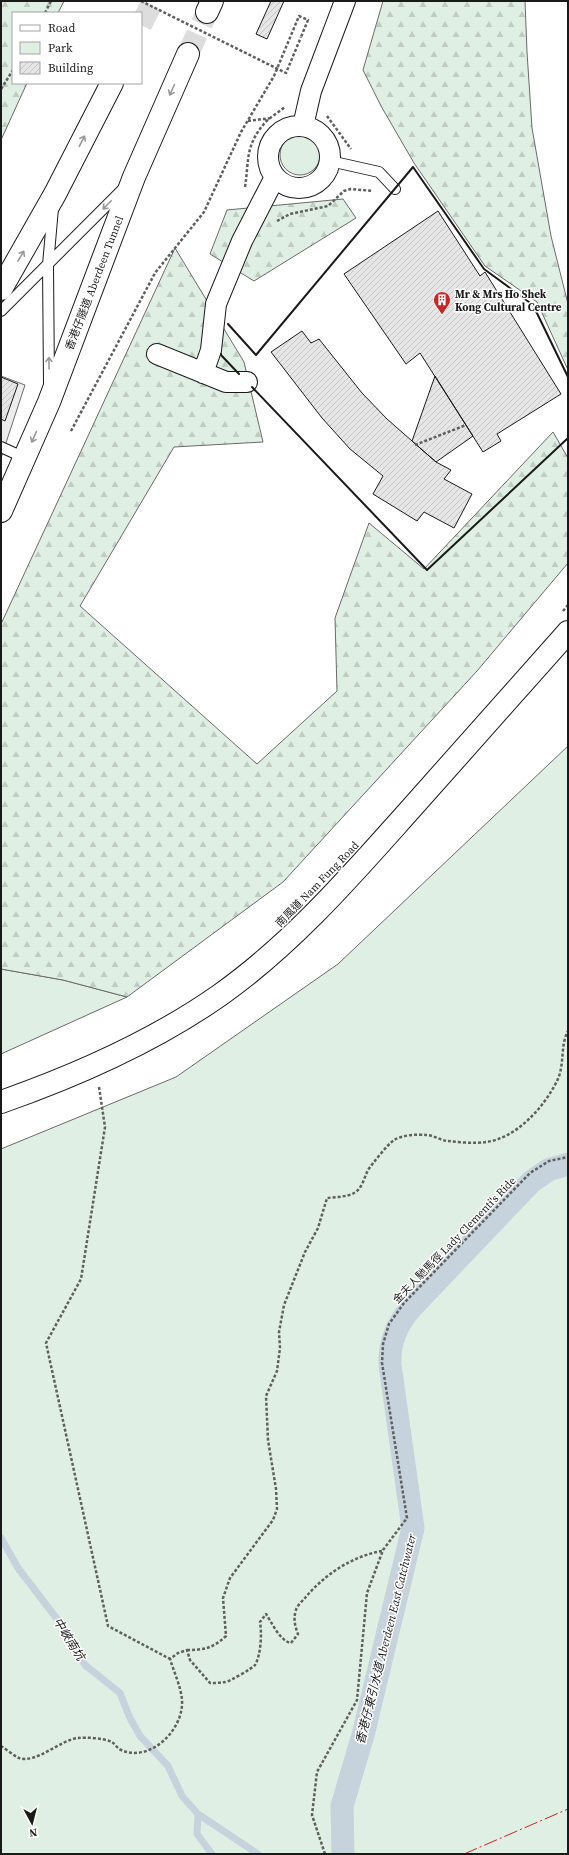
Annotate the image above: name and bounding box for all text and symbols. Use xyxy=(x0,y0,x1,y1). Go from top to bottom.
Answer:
legend xyxy=(12,12,142,84)
text: Road xyxy=(48,20,75,36)
text: Park xyxy=(48,40,73,56)
text: Building xyxy=(48,60,93,76)
one-way arrow xyxy=(168,83,175,95)
one-way arrow xyxy=(79,135,86,147)
one-way arrow xyxy=(102,200,112,210)
street label: 香港仔隧道 Aberdeen Tunnel xyxy=(62,214,127,353)
one-way arrow xyxy=(17,250,25,262)
place label: Mr & Mrs Ho Shek Kong Cultural Centre xyxy=(455,287,562,315)
building icon: Mr & Mrs Ho Shek Kong Cultural Centre xyxy=(432,290,452,315)
one-way arrow xyxy=(45,357,53,370)
one-way arrow xyxy=(29,431,37,443)
street label: 南風道 Nam Fung Road xyxy=(272,838,363,931)
street label: 金夫人馳馬徑 Lady Clementi's Ride xyxy=(390,1173,519,1307)
water label: 香港仔東引水道 Aberdeen East Catchwater xyxy=(352,1531,420,1746)
water label: 中峽南坑 xyxy=(49,1614,90,1665)
north arrow xyxy=(12,1803,52,1843)
text: N xyxy=(28,1824,38,1840)

